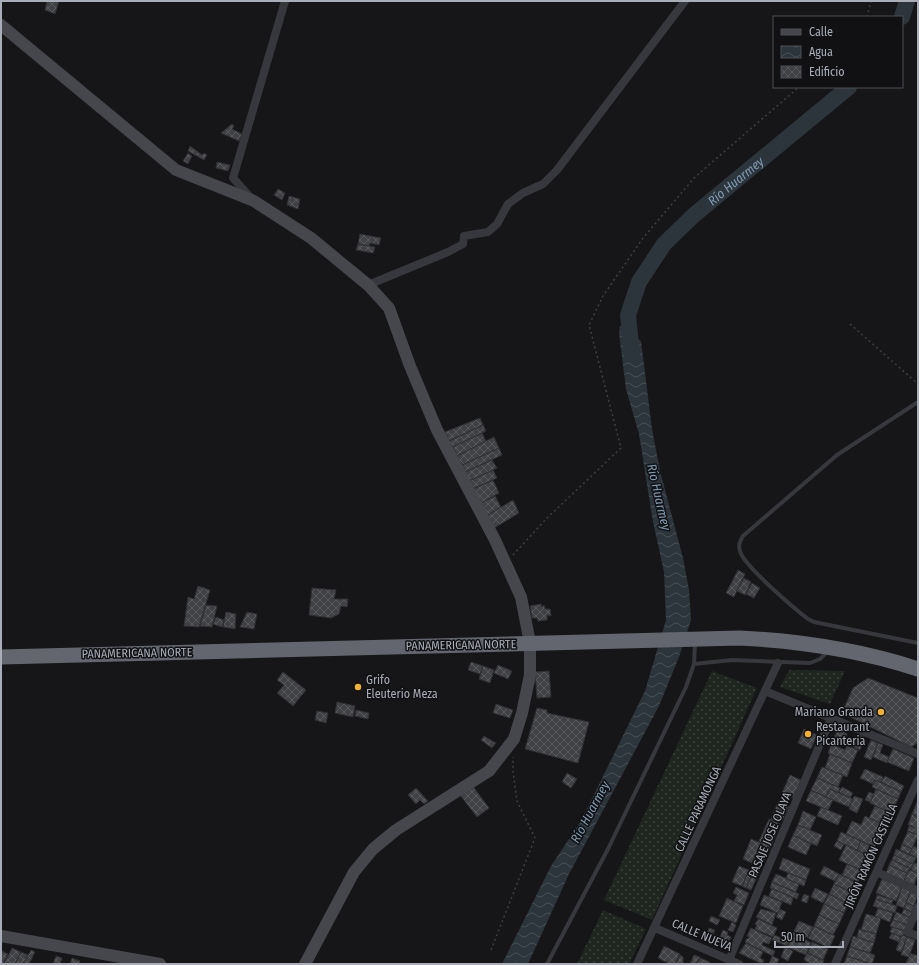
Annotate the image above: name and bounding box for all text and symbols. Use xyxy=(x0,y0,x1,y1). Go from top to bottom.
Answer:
legend xyxy=(773,16,903,88)
text: Calle xyxy=(809,25,833,39)
text: Agua xyxy=(809,45,833,59)
text: Edificio xyxy=(809,65,845,79)
water label: Río Huarmey xyxy=(705,153,767,208)
water label: Río Huarmey xyxy=(644,462,674,533)
street label: PANAMERICANA NORTE xyxy=(406,637,517,653)
street label: PANAMERICANA NORTE xyxy=(82,645,193,661)
place label: Grifo Eleuterio Meza xyxy=(366,673,438,701)
marker: Grifo Eleuterio Meza xyxy=(353,682,363,692)
place label: Mariano Granda xyxy=(795,705,873,719)
marker: Mariano Granda xyxy=(876,707,886,717)
place label: Restaurant Picanteria xyxy=(816,720,869,748)
marker: Restaurant Picanteria xyxy=(803,729,813,739)
street label: CALLE PARAMONGA xyxy=(672,763,724,854)
water label: Río Huarmey xyxy=(567,777,613,845)
street label: PASAJE JOSE OLAYA xyxy=(746,790,795,880)
street label: JIRÓN RAMÓN CASTILLA xyxy=(841,800,901,911)
street label: CALLE NUEVA xyxy=(670,916,735,954)
scale bar xyxy=(775,923,843,949)
text: 50 m xyxy=(781,930,805,944)

